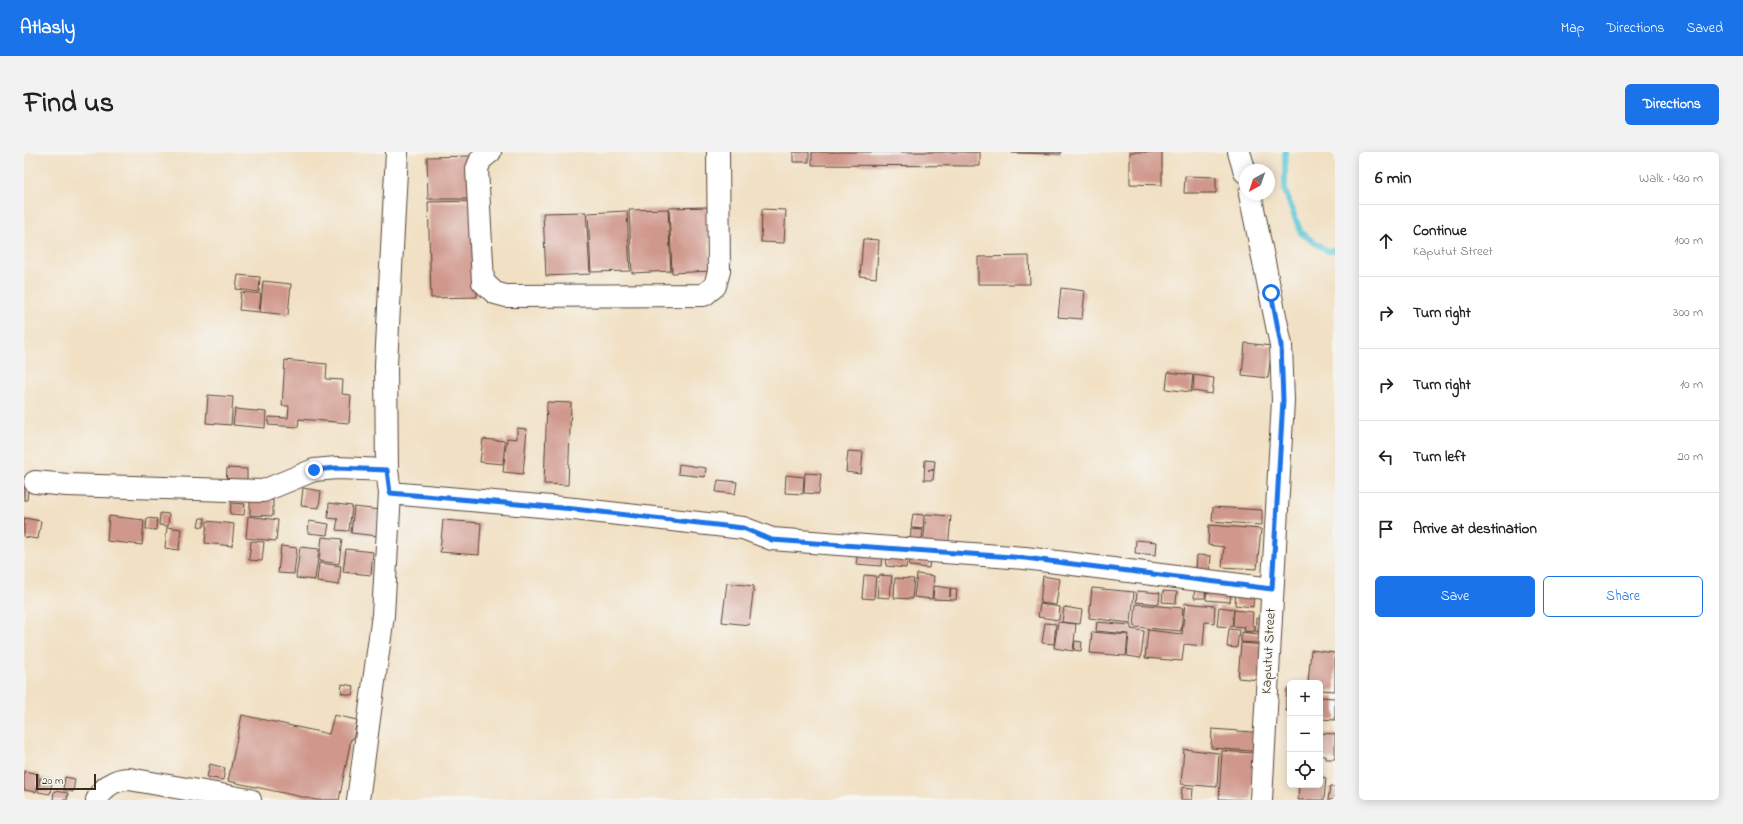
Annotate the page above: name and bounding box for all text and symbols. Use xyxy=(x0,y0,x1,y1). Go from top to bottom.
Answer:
text: Atlasly xyxy=(20,15,75,42)
text: Map xyxy=(1561,18,1584,39)
text: Directions xyxy=(1606,18,1664,39)
text: Saved xyxy=(1686,18,1723,39)
text: Find us xyxy=(24,84,114,125)
button: Directions xyxy=(1625,84,1719,125)
north arrow xyxy=(1239,164,1275,200)
text: 6 min xyxy=(1375,166,1411,191)
text: Walk · 430 m xyxy=(1639,169,1703,188)
text: Continue xyxy=(1413,220,1467,242)
icon: ahead xyxy=(1375,230,1397,252)
text: 100 m xyxy=(1674,231,1703,250)
text: Kaputut Street xyxy=(1413,242,1493,261)
route start xyxy=(1262,284,1280,302)
icon: right xyxy=(1375,302,1397,324)
text: Turn right xyxy=(1413,302,1471,324)
text: 300 m xyxy=(1673,303,1703,322)
icon: right xyxy=(1375,374,1397,396)
text: Turn right xyxy=(1413,374,1471,396)
text: 10 m xyxy=(1680,375,1703,394)
icon: left xyxy=(1375,446,1397,468)
text: Turn left xyxy=(1413,446,1466,468)
text: 20 m xyxy=(1678,447,1703,466)
route end xyxy=(305,461,323,479)
icon: arrive xyxy=(1375,518,1397,540)
text: Arrive at destination xyxy=(1413,518,1537,540)
button: Save xyxy=(1375,576,1535,617)
button: Share xyxy=(1543,576,1703,617)
street label: Kaputut Street xyxy=(1256,607,1282,695)
map controls xyxy=(1287,680,1323,788)
button: + xyxy=(1287,680,1323,716)
button: − xyxy=(1287,716,1323,752)
button: locate xyxy=(1287,752,1323,788)
scale bar xyxy=(36,772,96,791)
text: 20 m xyxy=(42,773,64,789)

